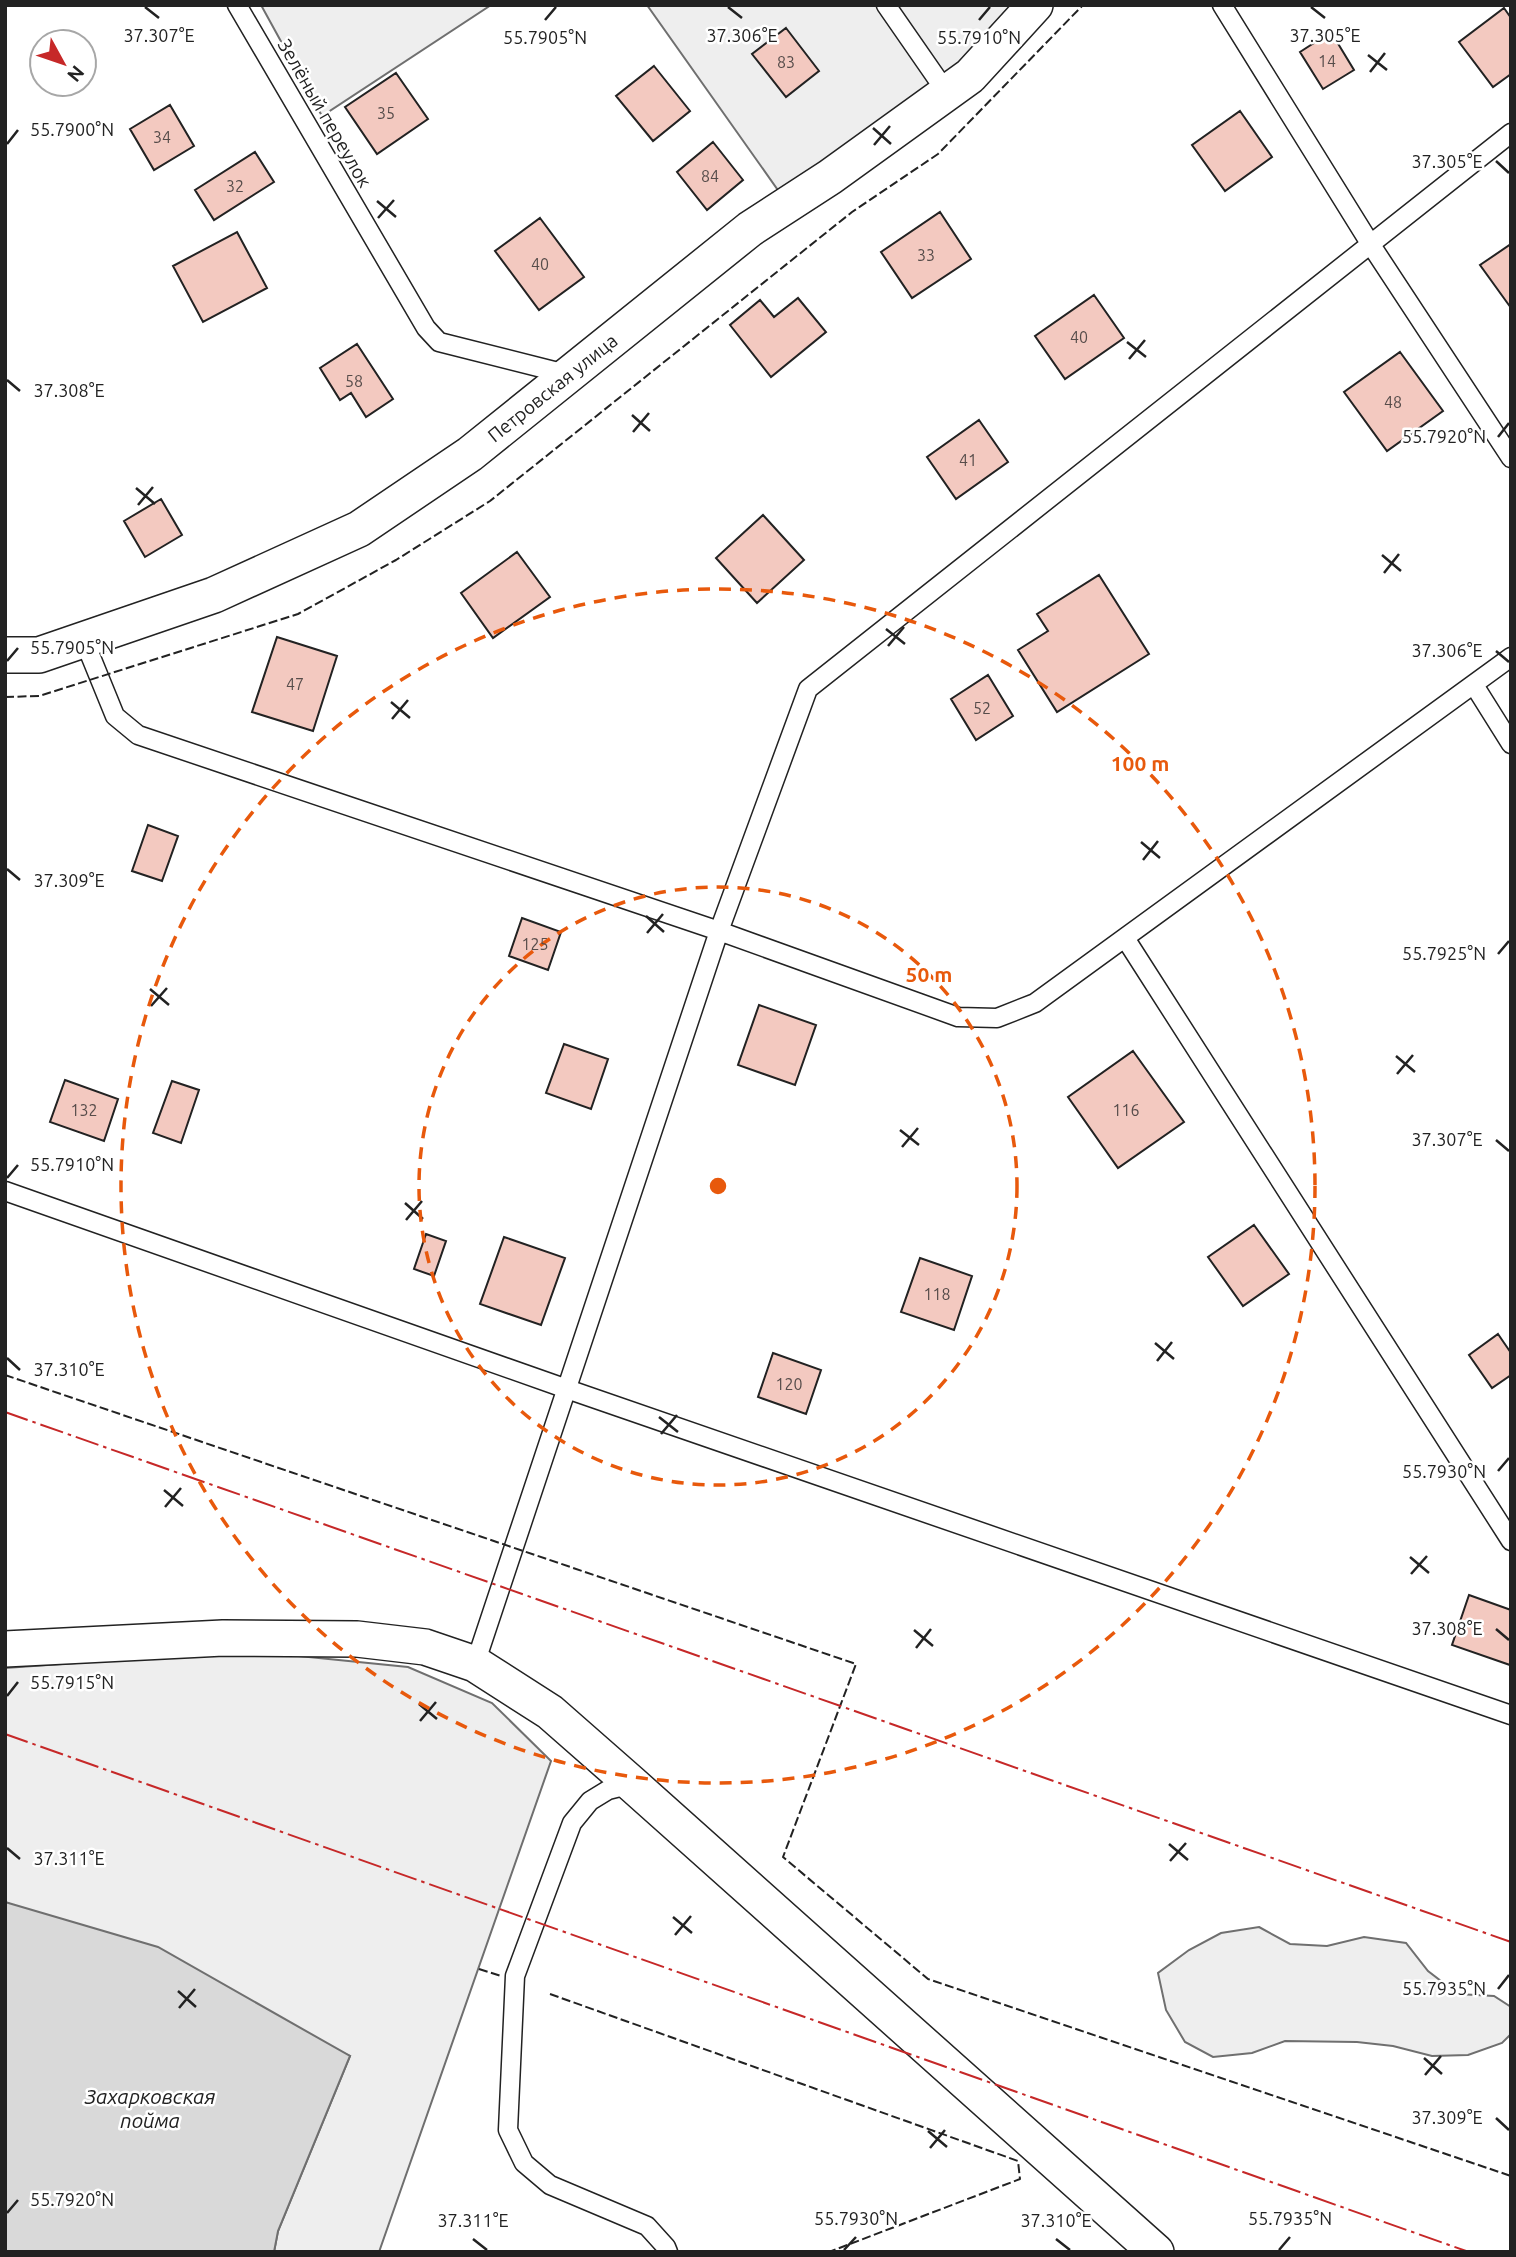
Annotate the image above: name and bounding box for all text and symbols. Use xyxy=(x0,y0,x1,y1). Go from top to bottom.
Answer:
text: 37.307°E xyxy=(123,25,195,45)
text: 37.306°E xyxy=(706,25,778,45)
text: 37.305°E xyxy=(1289,25,1361,45)
text: 55.7905°N xyxy=(503,27,587,47)
text: 55.7910°N xyxy=(937,27,1021,47)
north arrow xyxy=(28,28,98,98)
street label: Зелёный переулок xyxy=(274,35,376,191)
house number: 14 xyxy=(1318,52,1336,70)
house number: 83 xyxy=(777,53,795,71)
text: N xyxy=(63,61,89,86)
house number: 35 xyxy=(377,104,395,122)
text: 55.7900°N xyxy=(30,119,114,139)
house number: 34 xyxy=(153,128,171,146)
text: 37.305°E xyxy=(1411,151,1483,171)
house number: 84 xyxy=(701,167,719,185)
house number: 32 xyxy=(226,177,244,195)
house number: 33 xyxy=(917,246,935,264)
house number: 40 xyxy=(531,255,549,273)
house number: 40 xyxy=(1070,328,1088,346)
street label: Петровская улица xyxy=(483,329,622,446)
house number: 58 xyxy=(345,372,363,390)
text: 37.308°E xyxy=(33,380,105,400)
house number: 48 xyxy=(1384,393,1402,411)
text: 55.7920°N xyxy=(1402,426,1486,446)
house number: 41 xyxy=(959,451,977,469)
text: 55.7905°N xyxy=(30,637,114,657)
text: 37.306°E xyxy=(1411,640,1483,660)
house number: 47 xyxy=(286,675,304,693)
house number: 52 xyxy=(973,699,991,717)
text: 100 m xyxy=(1111,751,1169,775)
text: 37.309°E xyxy=(33,870,105,890)
house number: 125 xyxy=(521,935,549,953)
text: 55.7925°N xyxy=(1402,943,1486,963)
text: 50 m xyxy=(906,962,952,986)
house number: 132 xyxy=(70,1101,98,1119)
house number: 116 xyxy=(1112,1101,1140,1119)
text: 37.307°E xyxy=(1411,1129,1483,1149)
text: 55.7910°N xyxy=(30,1154,114,1174)
centre of rings xyxy=(706,1174,730,1198)
house number: 118 xyxy=(923,1285,951,1303)
text: 37.310°E xyxy=(33,1359,105,1379)
house number: 120 xyxy=(775,1375,803,1393)
text: 55.7930°N xyxy=(1402,1461,1486,1481)
text: 37.308°E xyxy=(1411,1618,1483,1638)
text: 55.7915°N xyxy=(30,1672,114,1692)
text: 37.311°E xyxy=(33,1848,105,1868)
text: 55.7935°N xyxy=(1402,1978,1486,1998)
water label: Захарковская пойма xyxy=(84,2084,215,2132)
text: 37.309°E xyxy=(1411,2107,1483,2127)
text: 55.7920°N xyxy=(30,2189,114,2209)
text: 55.7930°N xyxy=(814,2208,898,2228)
text: 55.7935°N xyxy=(1248,2208,1332,2228)
text: 37.311°E xyxy=(437,2210,509,2230)
text: 37.310°E xyxy=(1020,2210,1092,2230)

